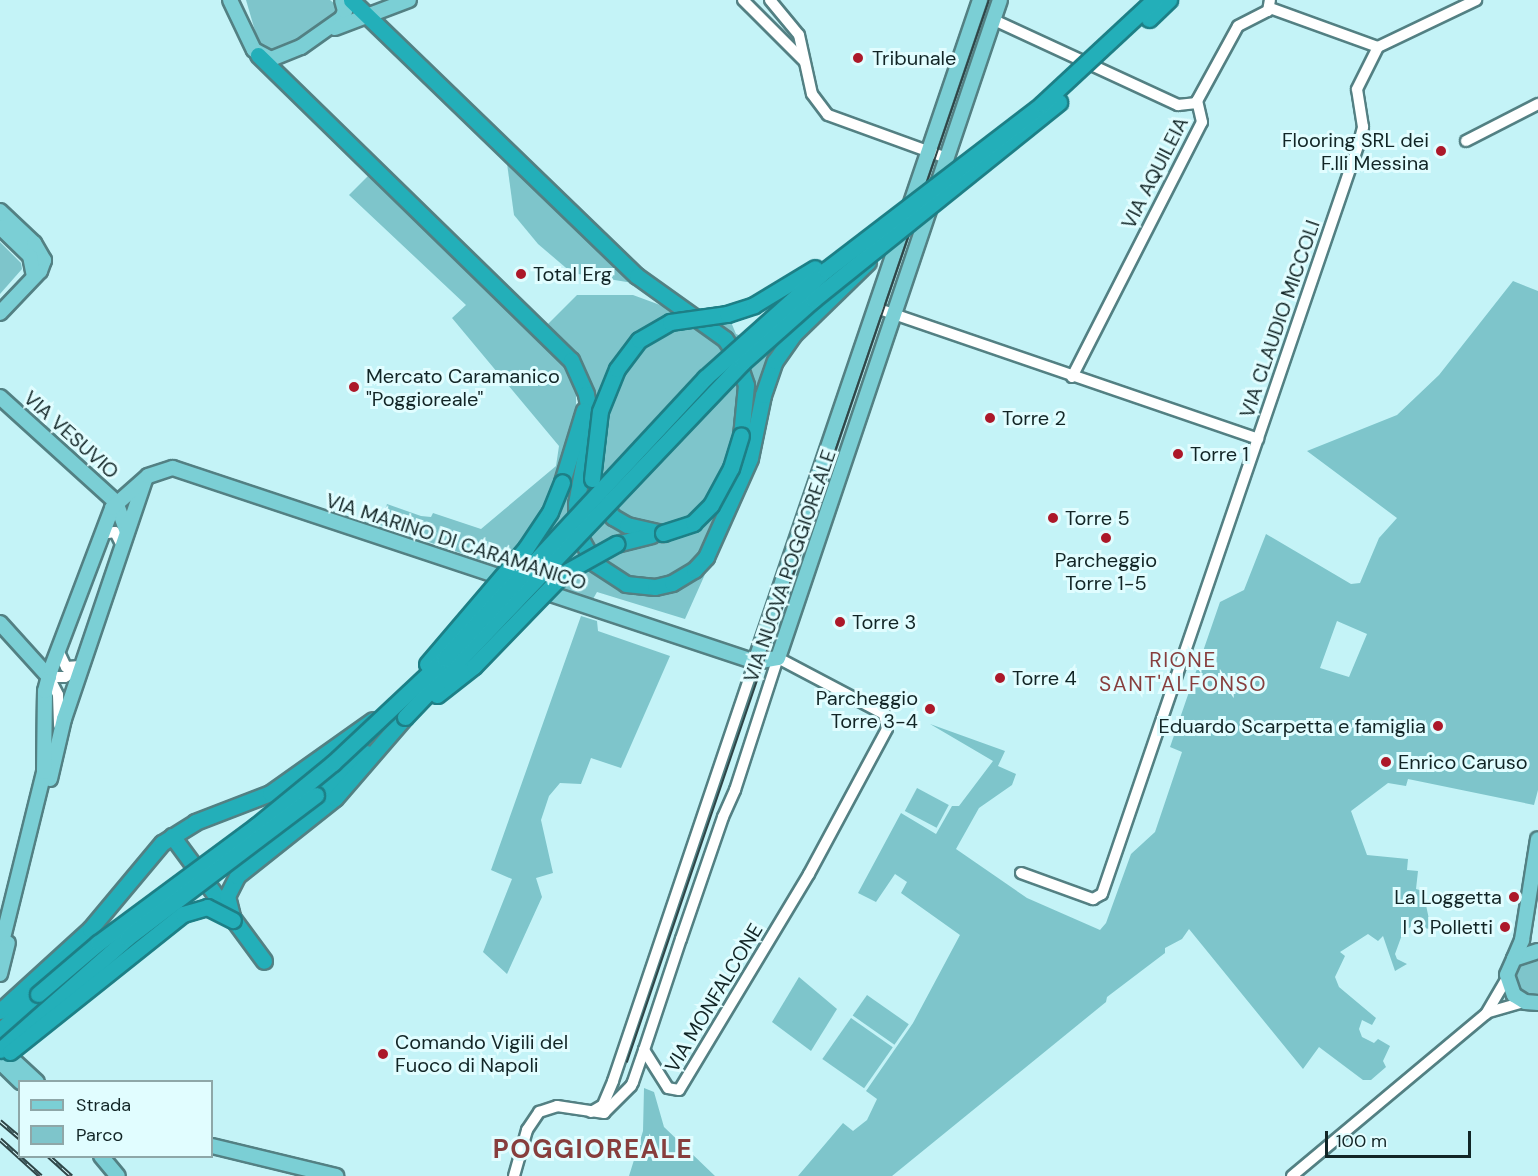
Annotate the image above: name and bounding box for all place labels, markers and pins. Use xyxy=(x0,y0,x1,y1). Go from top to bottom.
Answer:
place label: Tribunale xyxy=(872,46,956,70)
marker: Tribunale xyxy=(849,49,867,67)
place label: Flooring SRL dei F.lli Messina xyxy=(1282,128,1429,175)
marker: Flooring SRL dei F.lli Messina xyxy=(1434,144,1448,158)
place label: Total Erg xyxy=(533,262,612,286)
marker: Total Erg xyxy=(514,267,528,281)
place label: Mercato Caramanico "Poggioreale" xyxy=(366,364,560,411)
marker: Mercato Caramanico "Poggioreale" xyxy=(347,380,361,394)
place label: Torre 2 xyxy=(1002,406,1066,430)
marker: Torre 2 xyxy=(983,411,997,425)
place label: Torre 1 xyxy=(1190,442,1249,466)
marker: Torre 1 xyxy=(1171,447,1185,461)
place label: Torre 5 xyxy=(1065,506,1130,530)
marker: Torre 5 xyxy=(1046,511,1060,525)
marker: Parcheggio Torre 1-5 xyxy=(1099,531,1113,545)
place label: Parcheggio Torre 1-5 xyxy=(1055,548,1157,595)
place label: Torre 3 xyxy=(852,610,916,634)
marker: Torre 3 xyxy=(833,615,847,629)
place label: Torre 4 xyxy=(1012,666,1077,690)
marker: Torre 4 xyxy=(993,671,1007,685)
place label: Parcheggio Torre 3-4 xyxy=(816,686,918,733)
marker: Parcheggio Torre 3-4 xyxy=(923,702,937,716)
place label: Eduardo Scarpetta e famiglia xyxy=(1158,714,1426,738)
marker: Eduardo Scarpetta e famiglia xyxy=(1431,719,1445,733)
place label: Enrico Caruso xyxy=(1398,750,1528,774)
marker: Enrico Caruso xyxy=(1379,755,1393,769)
place label: La Loggetta xyxy=(1394,885,1502,909)
marker: La Loggetta xyxy=(1507,890,1521,904)
place label: I 3 Polletti xyxy=(1403,915,1493,939)
marker: I 3 Polletti xyxy=(1498,920,1512,934)
place label: Comando Vigili del Fuoco di Napoli xyxy=(395,1030,568,1077)
marker: Comando Vigili del Fuoco di Napoli xyxy=(376,1047,390,1061)

